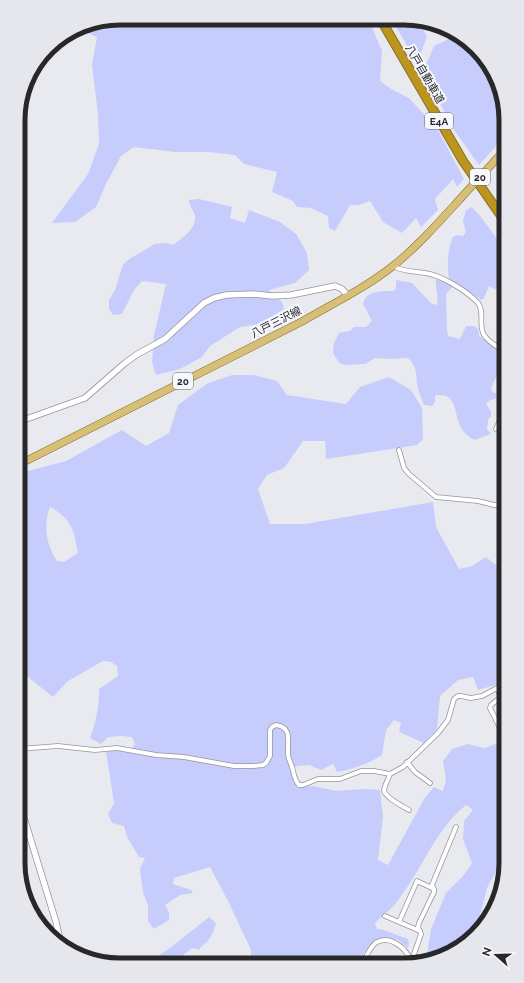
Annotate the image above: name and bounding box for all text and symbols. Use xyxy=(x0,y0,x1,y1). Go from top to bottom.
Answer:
street label: 八戸自動車道 xyxy=(402,42,447,106)
road number: E4A xyxy=(425,113,453,129)
road number: 20 xyxy=(470,169,490,185)
street label: 八戸三沢線 xyxy=(249,304,304,341)
road number: 20 xyxy=(173,373,193,389)
north arrow xyxy=(476,935,516,975)
text: N xyxy=(480,946,495,958)

